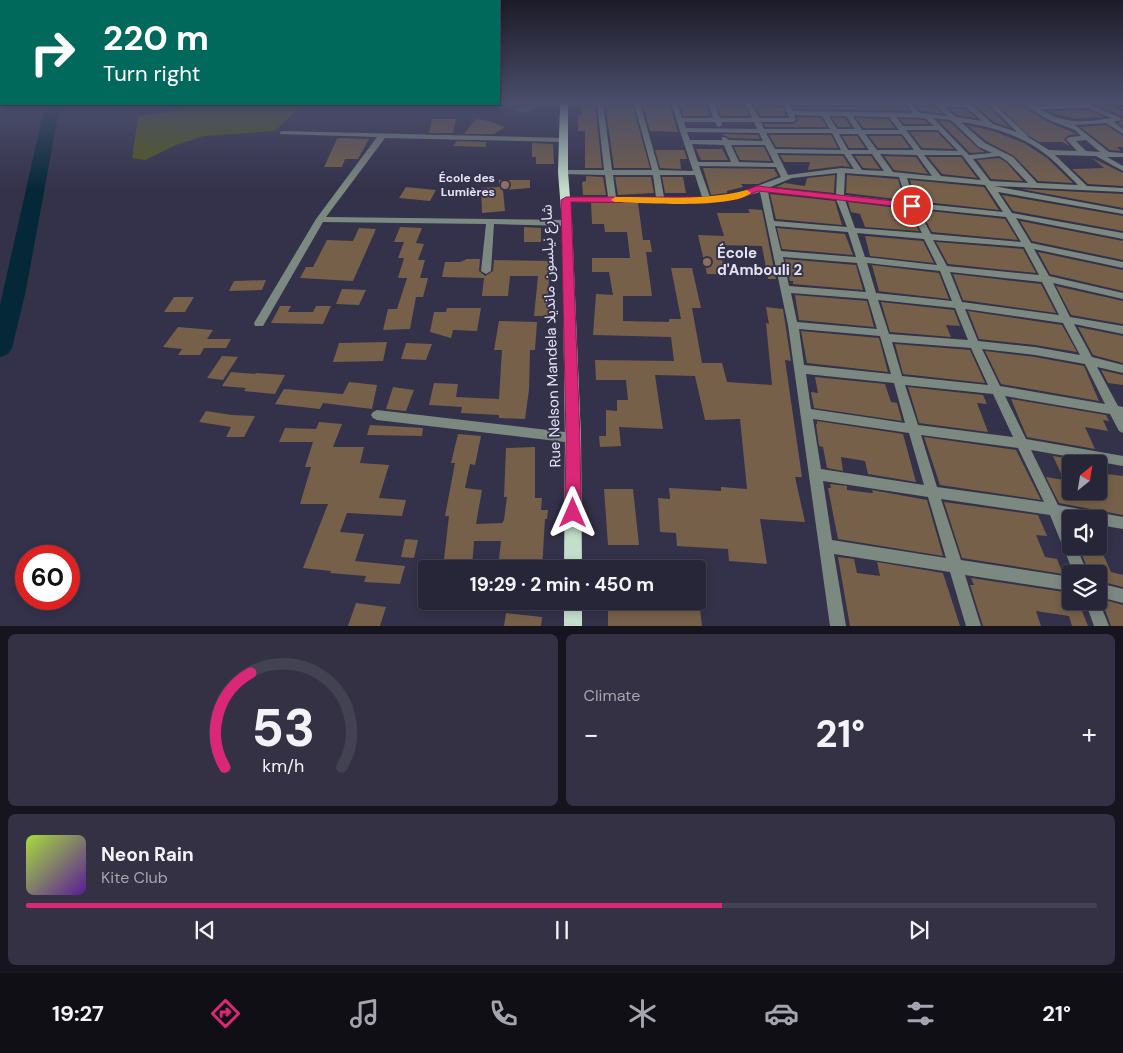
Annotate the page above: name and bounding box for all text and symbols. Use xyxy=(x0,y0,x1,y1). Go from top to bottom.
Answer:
text: 220 m xyxy=(103,15,209,61)
icon: right xyxy=(20,20,85,85)
text: Turn right xyxy=(103,59,200,88)
place label: École des Lumières xyxy=(439,170,495,200)
marker: École des Lumières xyxy=(499,179,511,191)
pin xyxy=(891,185,933,227)
icon: arrive xyxy=(898,192,926,220)
street label: Rue Nelson Mandela شارع نيلسون مانديلا xyxy=(536,204,568,468)
place label: École d'Ambouli 2 xyxy=(717,243,802,280)
marker: École d'Ambouli 2 xyxy=(701,256,713,268)
north arrow xyxy=(1062,455,1108,500)
map controls xyxy=(1062,455,1107,610)
position arrow xyxy=(546,486,598,538)
button: sound xyxy=(1062,510,1107,555)
speed limit sign: 60 xyxy=(15,545,80,610)
button: layers xyxy=(1062,565,1107,610)
text: 19:29 · 2 min · 450 m xyxy=(470,572,654,597)
text: Climate xyxy=(584,685,640,706)
text: 53 xyxy=(251,694,315,762)
text: 21° xyxy=(815,709,865,759)
text: − xyxy=(584,716,599,753)
text: + xyxy=(1082,716,1097,753)
text: km/h xyxy=(262,754,304,778)
text: Neon Rain xyxy=(101,842,194,867)
text: Kite Club xyxy=(101,867,168,888)
icon: previous xyxy=(191,916,219,944)
icon: pause xyxy=(548,916,576,944)
icon: next xyxy=(905,916,933,944)
icon: directions xyxy=(208,996,243,1031)
icon: music xyxy=(347,996,382,1031)
icon: phone xyxy=(486,996,521,1031)
icon: climate xyxy=(625,996,660,1031)
icon: car xyxy=(764,996,799,1031)
icon: filters xyxy=(903,996,938,1031)
text: 19:27 xyxy=(52,999,104,1028)
text: 21° xyxy=(1042,999,1071,1028)

